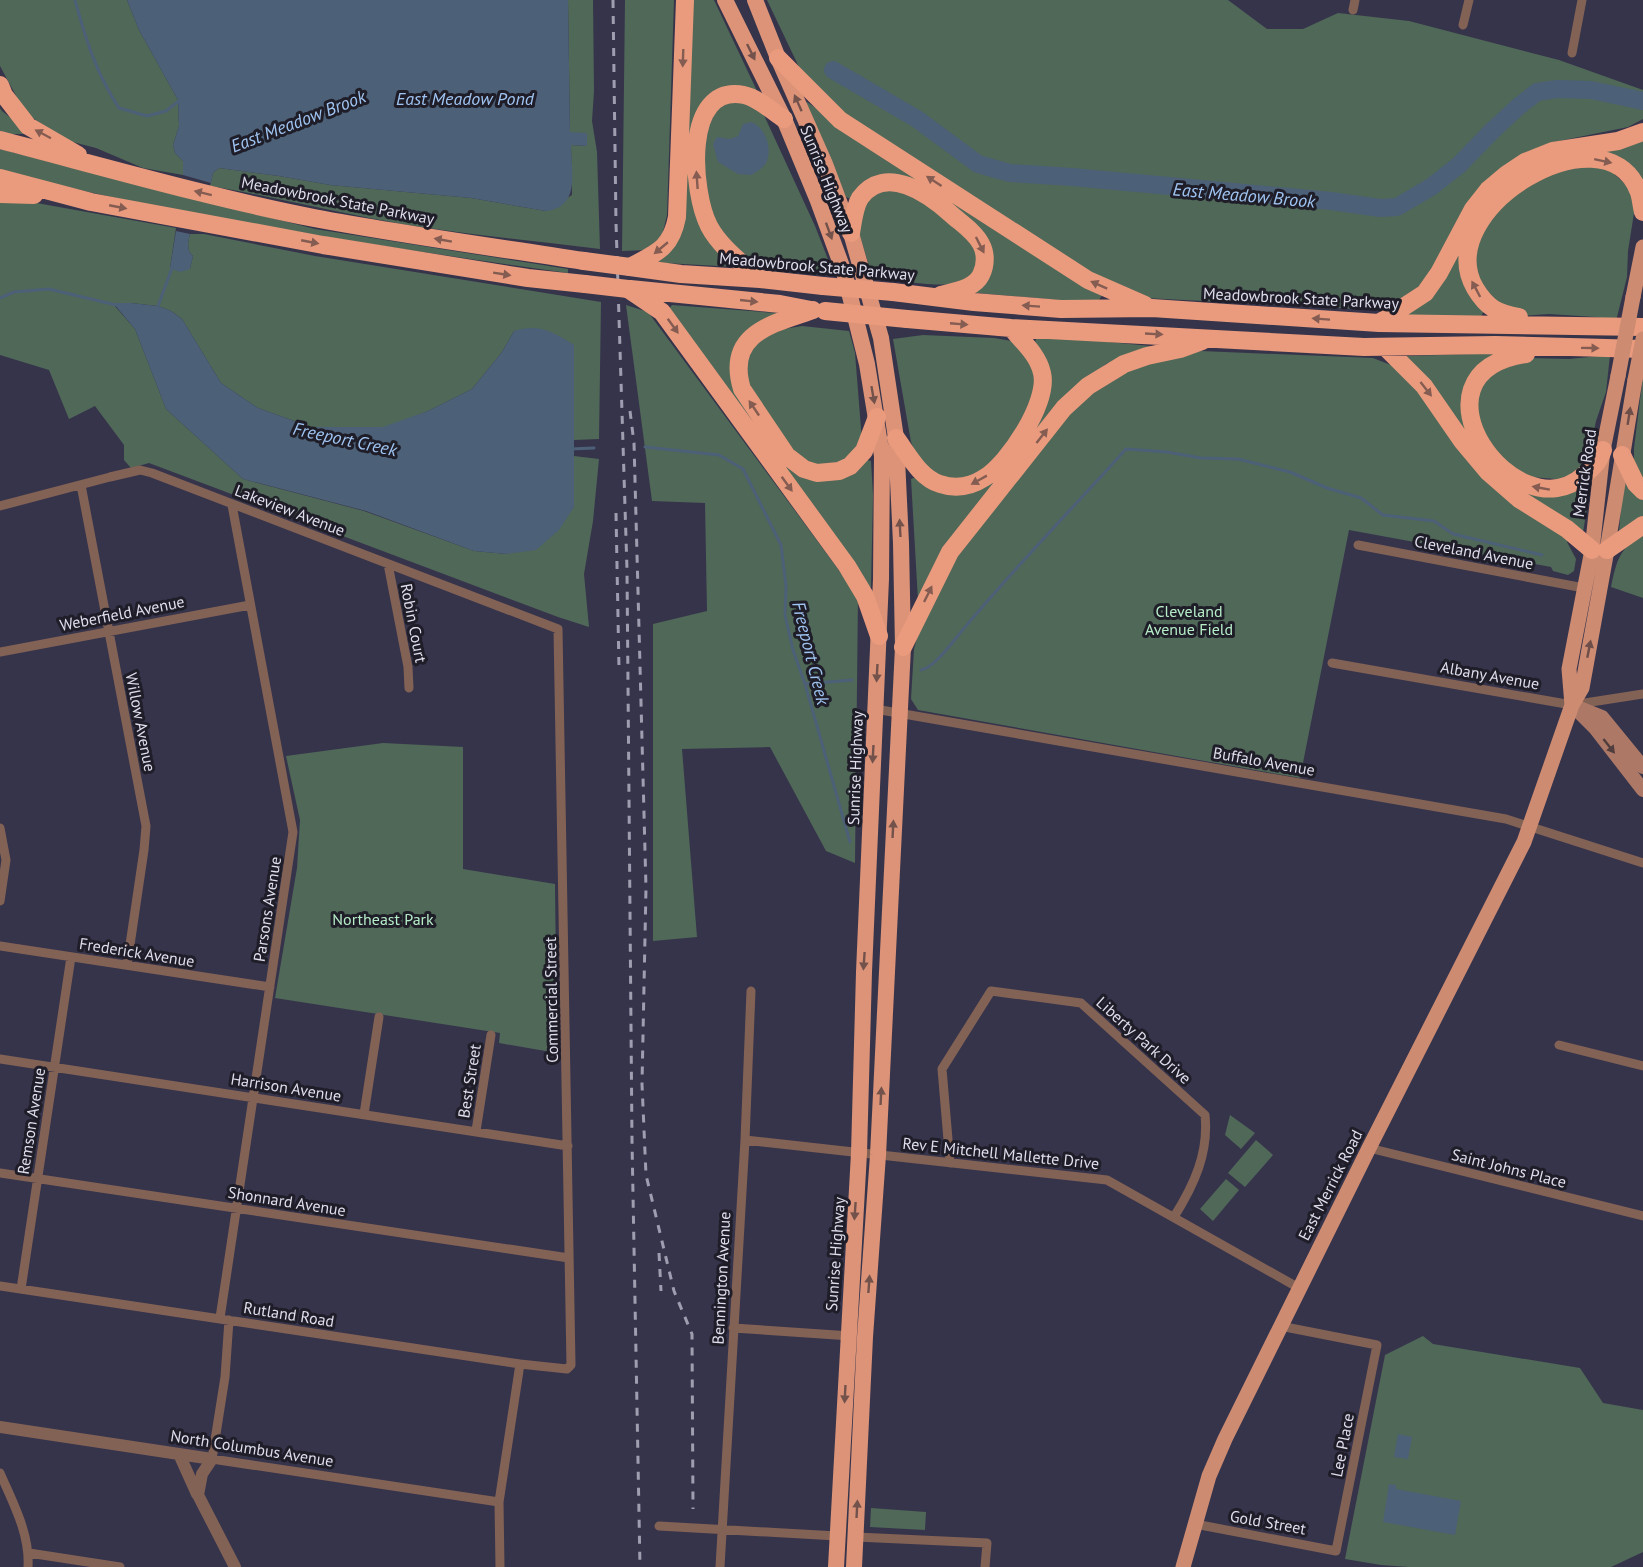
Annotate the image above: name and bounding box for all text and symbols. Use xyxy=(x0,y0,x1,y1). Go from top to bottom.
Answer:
one-way arrow xyxy=(746,44,756,61)
one-way arrow xyxy=(679,49,688,68)
water label: East Meadow Brook xyxy=(227,84,370,157)
water label: East Meadow Pond xyxy=(396,87,535,110)
one-way arrow xyxy=(793,94,803,112)
street label: Sunrise Highway xyxy=(796,122,858,236)
one-way arrow xyxy=(34,129,51,139)
one-way arrow xyxy=(1594,157,1612,167)
street label: Meadowbrook State Parkway xyxy=(240,171,437,229)
one-way arrow xyxy=(693,171,702,190)
one-way arrow xyxy=(926,176,942,187)
water label: East Meadow Brook xyxy=(1172,177,1317,213)
one-way arrow xyxy=(194,187,212,197)
one-way arrow xyxy=(109,203,128,212)
one-way arrow xyxy=(825,222,834,240)
one-way arrow xyxy=(433,235,452,244)
one-way arrow xyxy=(974,236,984,254)
one-way arrow xyxy=(300,238,319,247)
one-way arrow xyxy=(654,241,669,254)
street label: Meadowbrook State Parkway xyxy=(718,247,916,285)
one-way arrow xyxy=(493,269,512,278)
one-way arrow xyxy=(1089,280,1107,290)
one-way arrow xyxy=(1471,281,1481,298)
street label: Meadowbrook State Parkway xyxy=(1202,283,1400,313)
one-way arrow xyxy=(740,296,759,306)
one-way arrow xyxy=(1021,302,1040,311)
one-way arrow xyxy=(1312,314,1331,323)
one-way arrow xyxy=(666,319,678,334)
one-way arrow xyxy=(950,319,969,329)
one-way arrow xyxy=(1144,330,1163,339)
one-way arrow xyxy=(1581,343,1600,353)
one-way arrow xyxy=(1419,381,1431,396)
one-way arrow xyxy=(869,385,878,404)
one-way arrow xyxy=(749,400,760,416)
one-way arrow xyxy=(1624,406,1633,425)
water label: Freeport Creek xyxy=(291,417,400,461)
one-way arrow xyxy=(1036,428,1049,444)
street label: Merrick Road xyxy=(1568,428,1600,518)
one-way arrow xyxy=(971,475,988,485)
one-way arrow xyxy=(781,477,793,492)
street label: Lakeview Avenue xyxy=(232,480,348,540)
one-way arrow xyxy=(1532,483,1551,492)
one-way arrow xyxy=(896,519,905,538)
street label: Cleveland Avenue xyxy=(1413,531,1535,573)
street label: Robin Court xyxy=(397,582,432,665)
one-way arrow xyxy=(924,585,933,602)
street label: Weberfield Avenue xyxy=(58,591,186,635)
water label: Freeport Creek xyxy=(787,599,835,708)
park label: Cleveland Avenue Field xyxy=(1145,601,1233,639)
one-way arrow xyxy=(1585,640,1594,659)
street label: Albany Avenue xyxy=(1439,656,1541,694)
one-way arrow xyxy=(872,663,881,682)
street label: Willow Avenue xyxy=(122,671,160,773)
street label: Sunrise Highway xyxy=(843,710,867,825)
one-way arrow xyxy=(1603,738,1616,754)
street label: Buffalo Avenue xyxy=(1211,742,1317,780)
one-way arrow xyxy=(869,744,878,763)
one-way arrow xyxy=(889,820,898,839)
street label: Parsons Avenue xyxy=(249,855,285,963)
park label: Northeast Park xyxy=(332,909,434,929)
street label: Frederick Avenue xyxy=(78,933,196,971)
street label: Commercial Street xyxy=(540,936,562,1063)
one-way arrow xyxy=(860,952,869,971)
street label: Liberty Park Drive xyxy=(1092,992,1196,1088)
street label: Best Street xyxy=(453,1042,485,1119)
street label: Remson Avenue xyxy=(13,1066,49,1176)
street label: Harrison Avenue xyxy=(229,1068,343,1106)
one-way arrow xyxy=(876,1087,885,1106)
street label: East Merrick Road xyxy=(1294,1126,1366,1244)
street label: Rev E Mitchell Mallette Drive xyxy=(902,1133,1100,1173)
street label: Saint Johns Place xyxy=(1450,1144,1568,1192)
street label: Shonnard Avenue xyxy=(227,1182,347,1220)
street label: Sunrise Highway xyxy=(821,1196,849,1312)
one-way arrow xyxy=(851,1202,860,1221)
street label: Bennington Avenue xyxy=(708,1211,734,1345)
one-way arrow xyxy=(864,1275,874,1294)
street label: Rutland Road xyxy=(242,1297,336,1331)
one-way arrow xyxy=(840,1385,849,1404)
street label: Lee Place xyxy=(1326,1412,1358,1478)
street label: North Columbus Avenue xyxy=(169,1425,335,1471)
one-way arrow xyxy=(853,1499,862,1518)
street label: Gold Street xyxy=(1228,1505,1308,1539)

